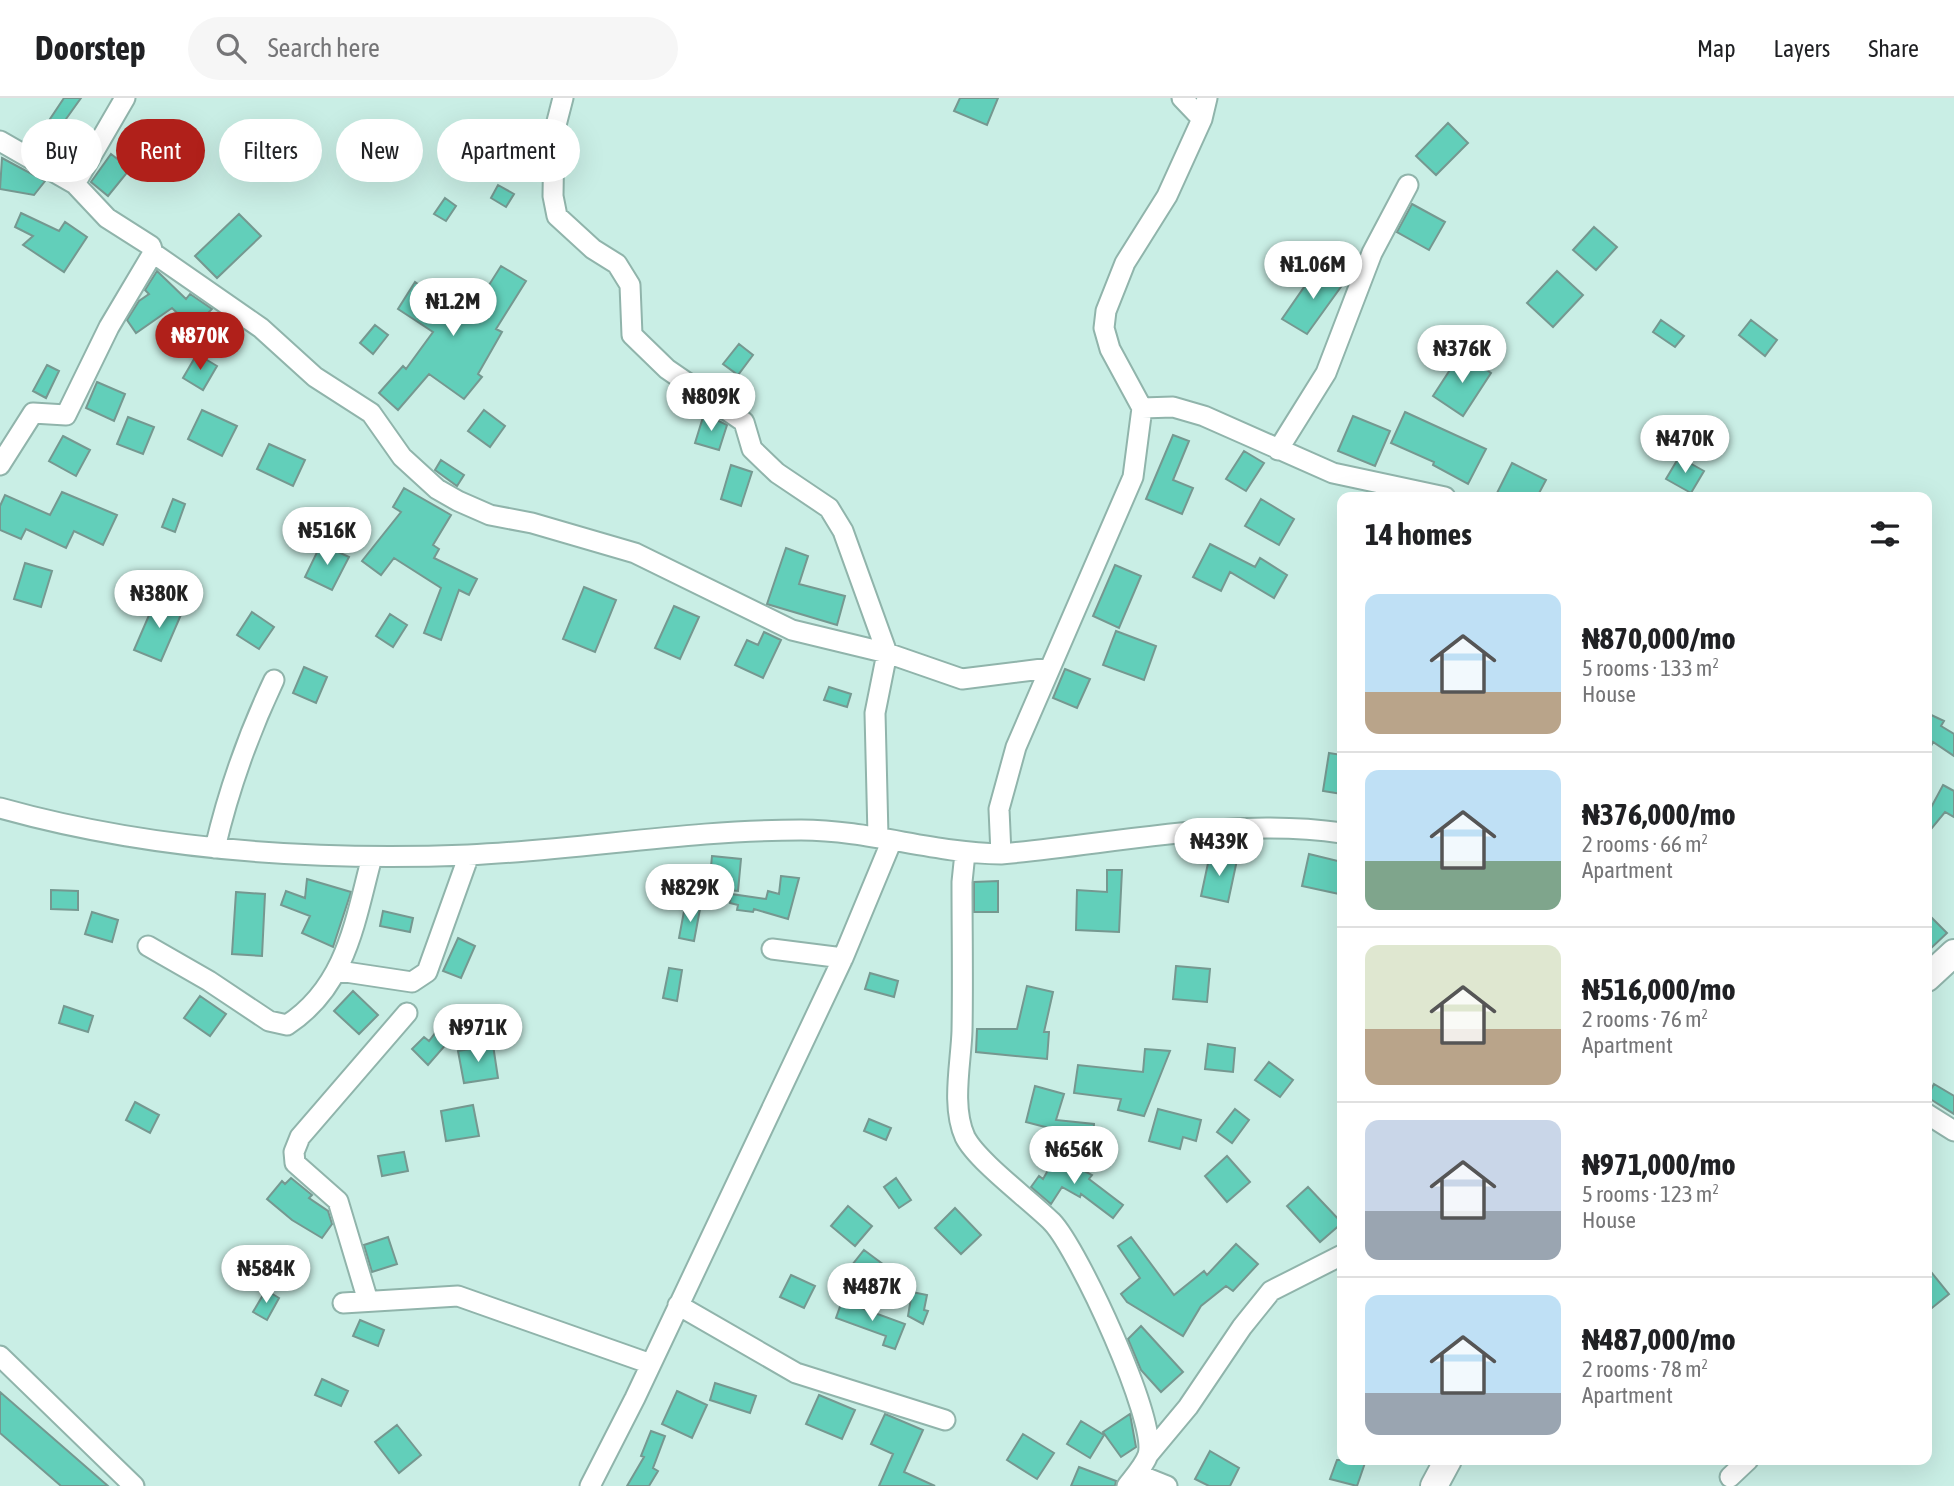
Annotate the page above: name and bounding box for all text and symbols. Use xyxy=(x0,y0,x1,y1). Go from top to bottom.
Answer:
search box xyxy=(188,17,678,80)
text: Doorstep xyxy=(35,29,146,67)
icon: search xyxy=(212,29,250,67)
text: Search here xyxy=(268,33,380,63)
text: Map xyxy=(1697,35,1736,62)
text: Layers xyxy=(1774,35,1830,62)
text: Share xyxy=(1868,35,1919,62)
chip: Buy xyxy=(21,119,102,182)
chip: Rent xyxy=(116,119,205,182)
chip: Filters xyxy=(219,119,322,182)
chip: New xyxy=(336,119,423,182)
chip: Apartment xyxy=(437,119,580,182)
pin: ₦1.06M xyxy=(1256,242,1370,301)
text: ₦1.06M xyxy=(1280,251,1346,277)
pin: ₦1.2M xyxy=(404,278,502,338)
text: ₦1.2M xyxy=(426,288,480,314)
pin: ₦870K xyxy=(151,313,249,372)
text: ₦870K xyxy=(171,322,229,348)
pin: ₦376K xyxy=(1413,326,1511,385)
text: ₦376K xyxy=(1433,335,1491,361)
pin: ₦809K xyxy=(662,374,760,433)
text: ₦809K xyxy=(682,383,740,409)
pin: ₦470K xyxy=(1636,416,1734,475)
text: ₦470K xyxy=(1656,425,1714,451)
pin: ₦516K xyxy=(278,508,376,567)
icon: filters xyxy=(1866,515,1904,553)
text: ₦516K xyxy=(298,517,356,543)
text: 14 homes xyxy=(1365,517,1472,551)
pin: ₦380K xyxy=(110,570,208,630)
text: ₦380K xyxy=(130,580,188,606)
text: ₦870,000/mo xyxy=(1582,621,1735,655)
icon: home xyxy=(1421,622,1505,706)
text: 5 rooms · 133 m² xyxy=(1582,655,1719,681)
text: House xyxy=(1582,681,1636,707)
text: ₦376,000/mo xyxy=(1582,797,1735,831)
icon: home xyxy=(1421,798,1505,882)
pin: ₦439K xyxy=(1170,818,1268,878)
text: ₦439K xyxy=(1190,828,1248,854)
text: 2 rooms · 66 m² xyxy=(1582,831,1708,857)
text: Apartment xyxy=(1582,857,1673,883)
pin: ₦829K xyxy=(641,864,739,924)
text: ₦829K xyxy=(661,874,719,900)
text: ₦516,000/mo xyxy=(1582,972,1735,1006)
icon: home xyxy=(1421,973,1505,1057)
pin: ₦971K xyxy=(429,1004,527,1064)
text: 2 rooms · 76 m² xyxy=(1582,1006,1708,1032)
text: ₦971K xyxy=(449,1014,507,1040)
text: Apartment xyxy=(1582,1032,1673,1058)
pin: ₦656K xyxy=(1025,1126,1123,1186)
text: ₦656K xyxy=(1045,1136,1103,1162)
text: ₦971,000/mo xyxy=(1582,1147,1735,1181)
icon: home xyxy=(1421,1148,1505,1232)
text: 5 rooms · 123 m² xyxy=(1582,1181,1719,1207)
text: House xyxy=(1582,1207,1636,1233)
pin: ₦584K xyxy=(217,1246,315,1305)
text: ₦584K xyxy=(237,1255,295,1281)
pin: ₦487K xyxy=(823,1264,921,1323)
text: ₦487K xyxy=(843,1273,901,1299)
text: ₦487,000/mo xyxy=(1582,1322,1735,1356)
icon: home xyxy=(1421,1323,1505,1407)
text: 2 rooms · 78 m² xyxy=(1582,1356,1708,1382)
text: Apartment xyxy=(1582,1382,1673,1408)

